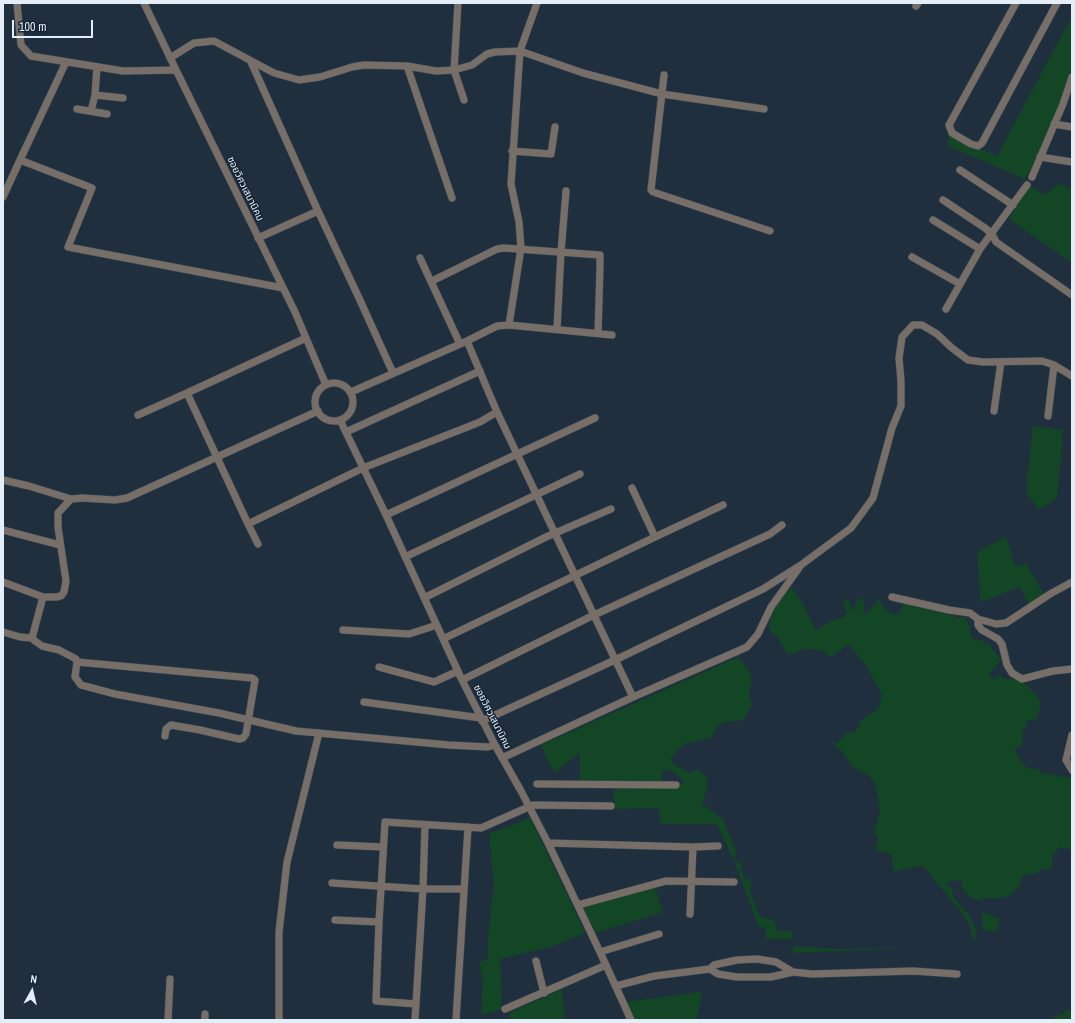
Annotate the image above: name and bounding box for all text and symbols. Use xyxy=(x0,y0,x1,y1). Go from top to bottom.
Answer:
scale bar xyxy=(14,12,95,38)
text: 100 m xyxy=(19,19,46,35)
street label: ซอยวิศวเสนานิคม xyxy=(224,155,266,223)
street label: ซอยวิศวเสนานิคม xyxy=(471,683,513,751)
north arrow xyxy=(12,971,52,1011)
text: N xyxy=(29,972,38,987)

